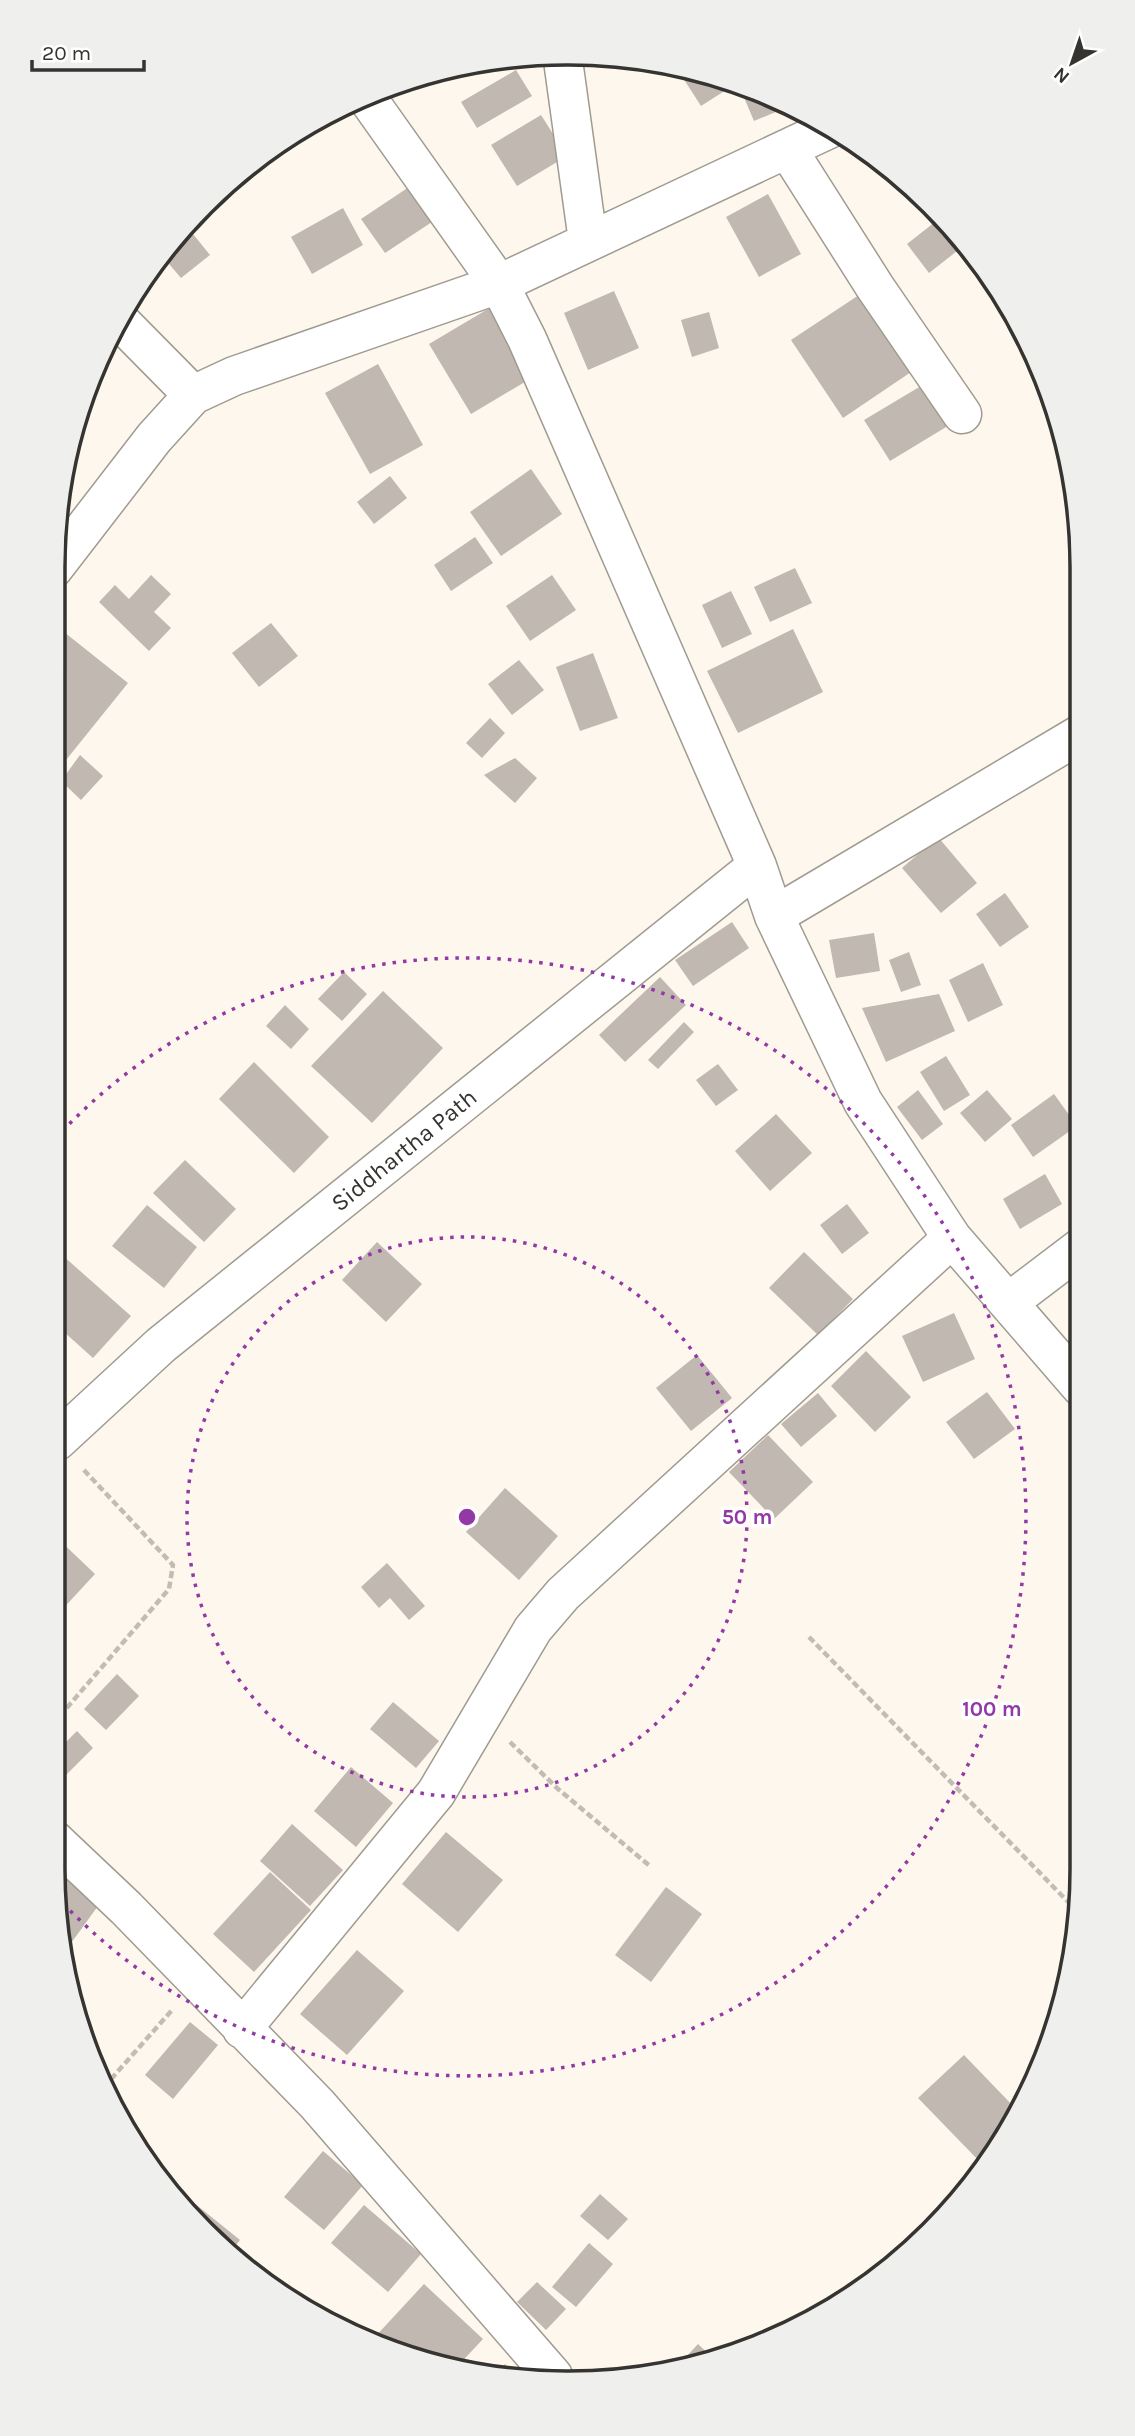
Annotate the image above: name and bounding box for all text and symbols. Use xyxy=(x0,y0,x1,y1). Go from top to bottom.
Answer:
scale bar xyxy=(32,28,144,72)
north arrow xyxy=(1037,28,1107,98)
text: 20 m xyxy=(42,41,91,65)
text: N xyxy=(1049,62,1074,88)
street label: Siddhartha Path xyxy=(326,1083,482,1217)
centre of rings xyxy=(455,1505,479,1529)
text: 50 m xyxy=(722,1505,772,1529)
text: 100 m xyxy=(962,1697,1022,1721)

